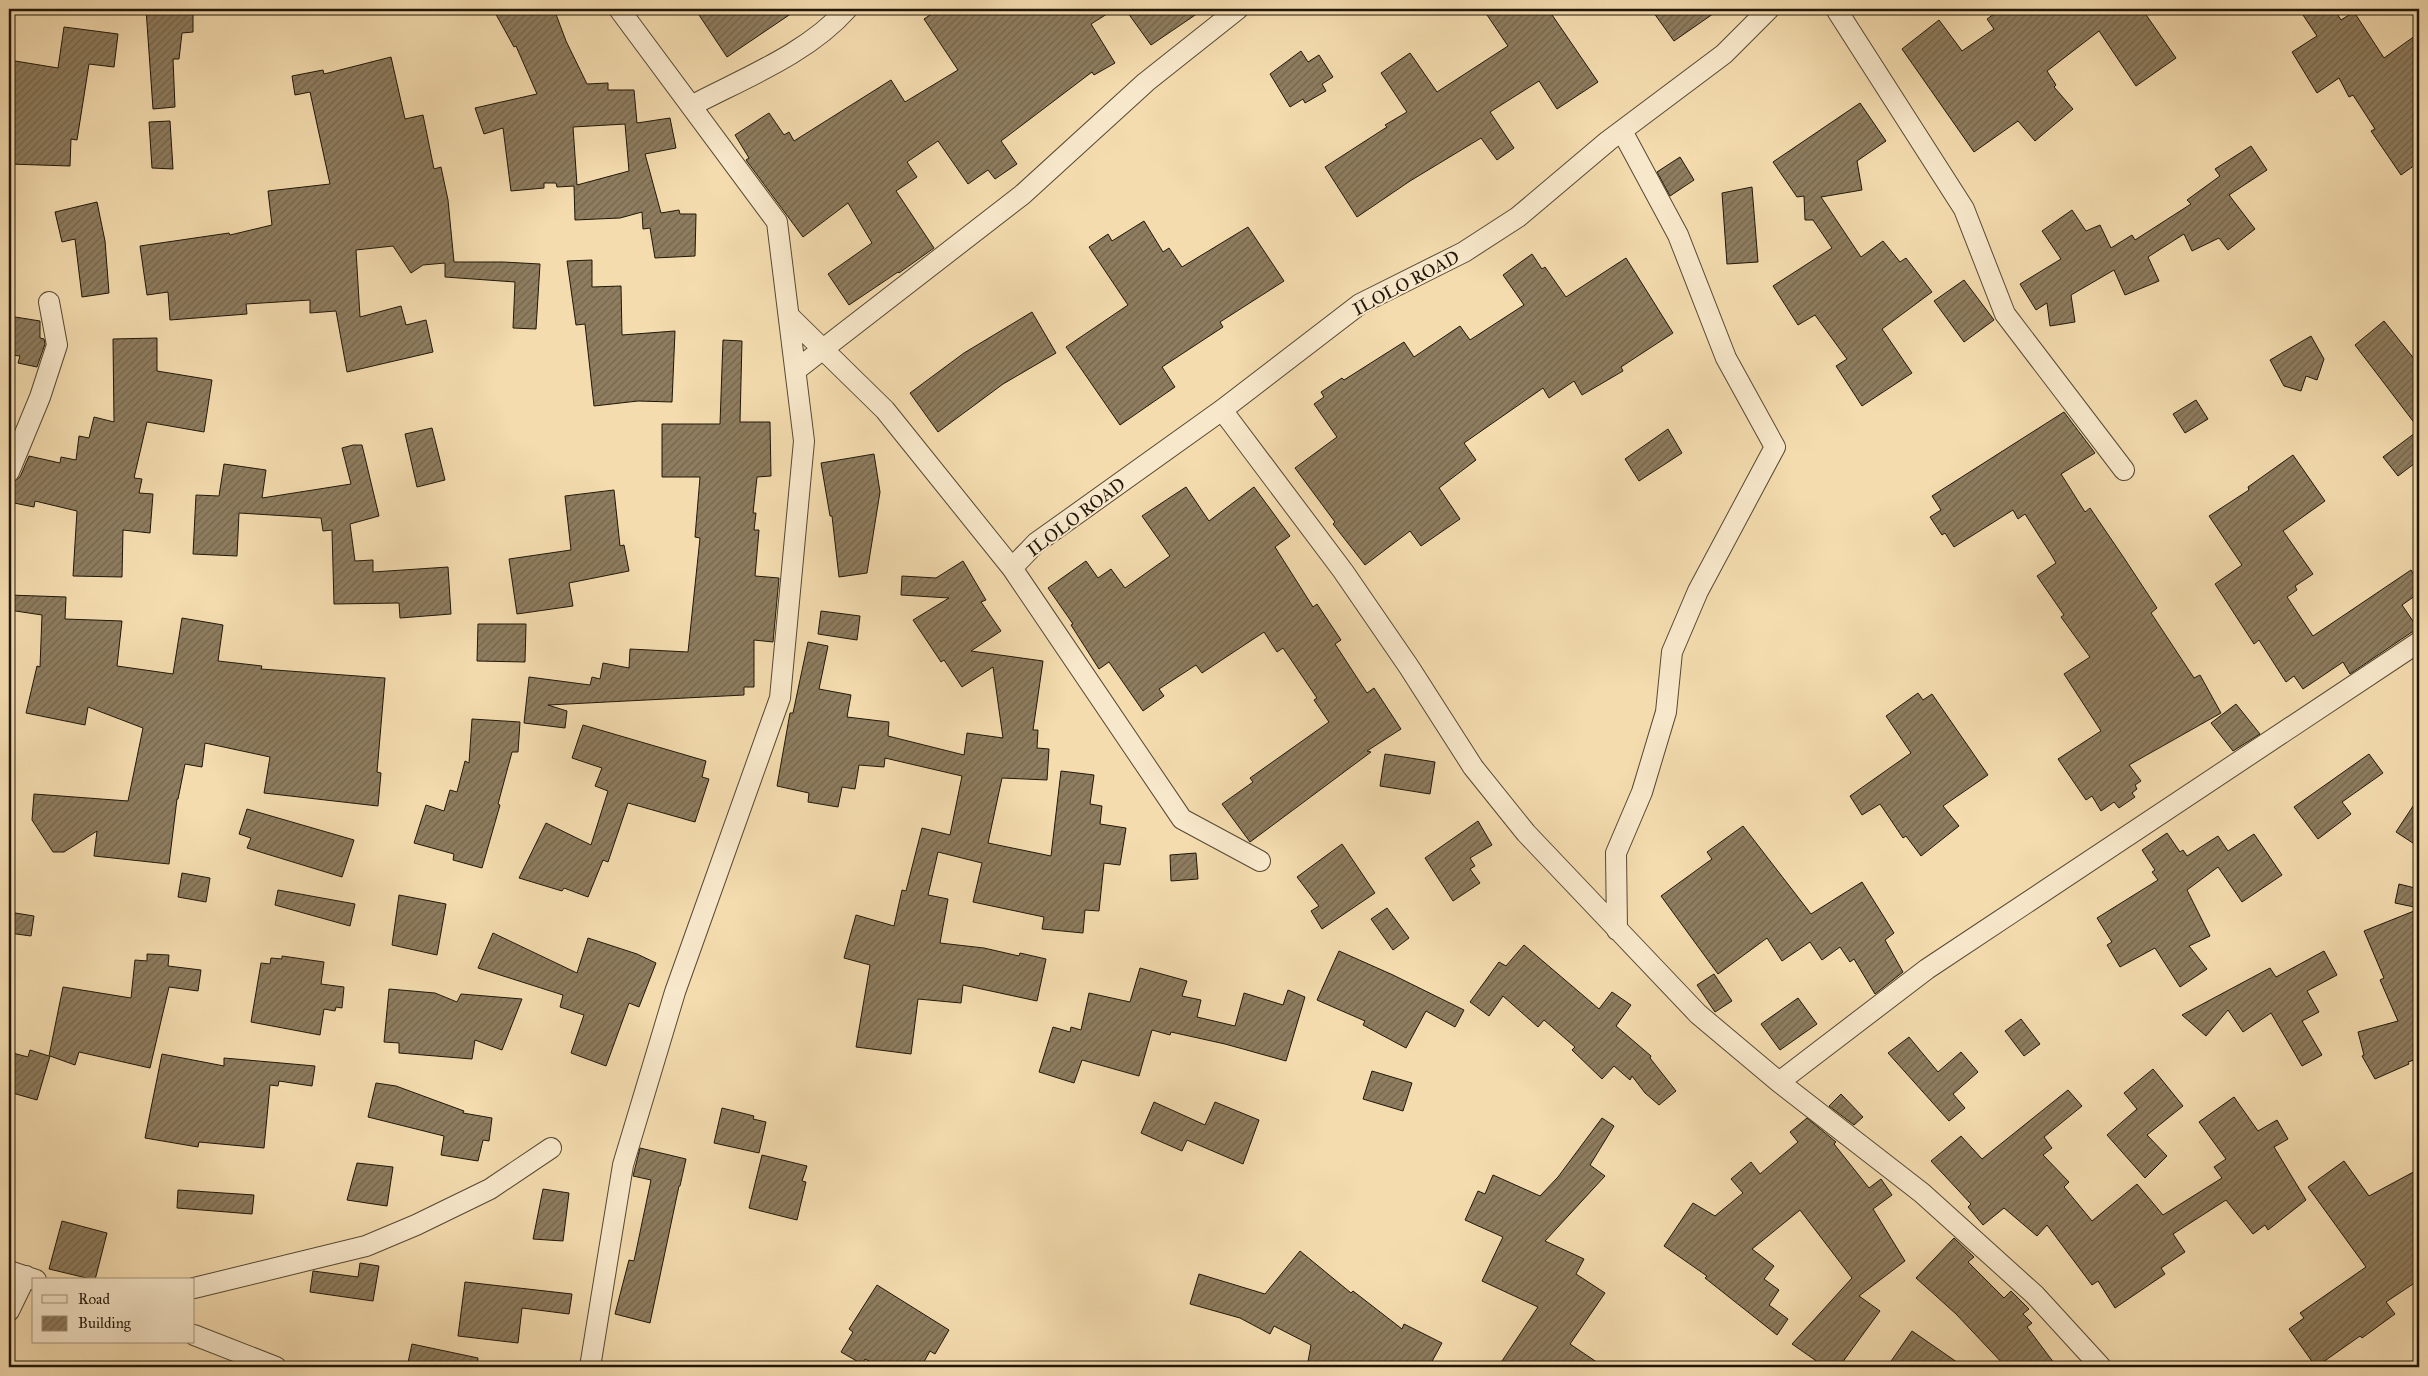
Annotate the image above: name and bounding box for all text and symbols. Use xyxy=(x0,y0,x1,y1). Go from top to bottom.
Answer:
street label: ILOLO ROAD xyxy=(1349,246,1463,320)
street label: ILOLO ROAD xyxy=(1022,473,1130,561)
legend xyxy=(32,1278,195,1344)
text: Road xyxy=(78,1290,110,1308)
text: Building xyxy=(78,1314,132,1332)

